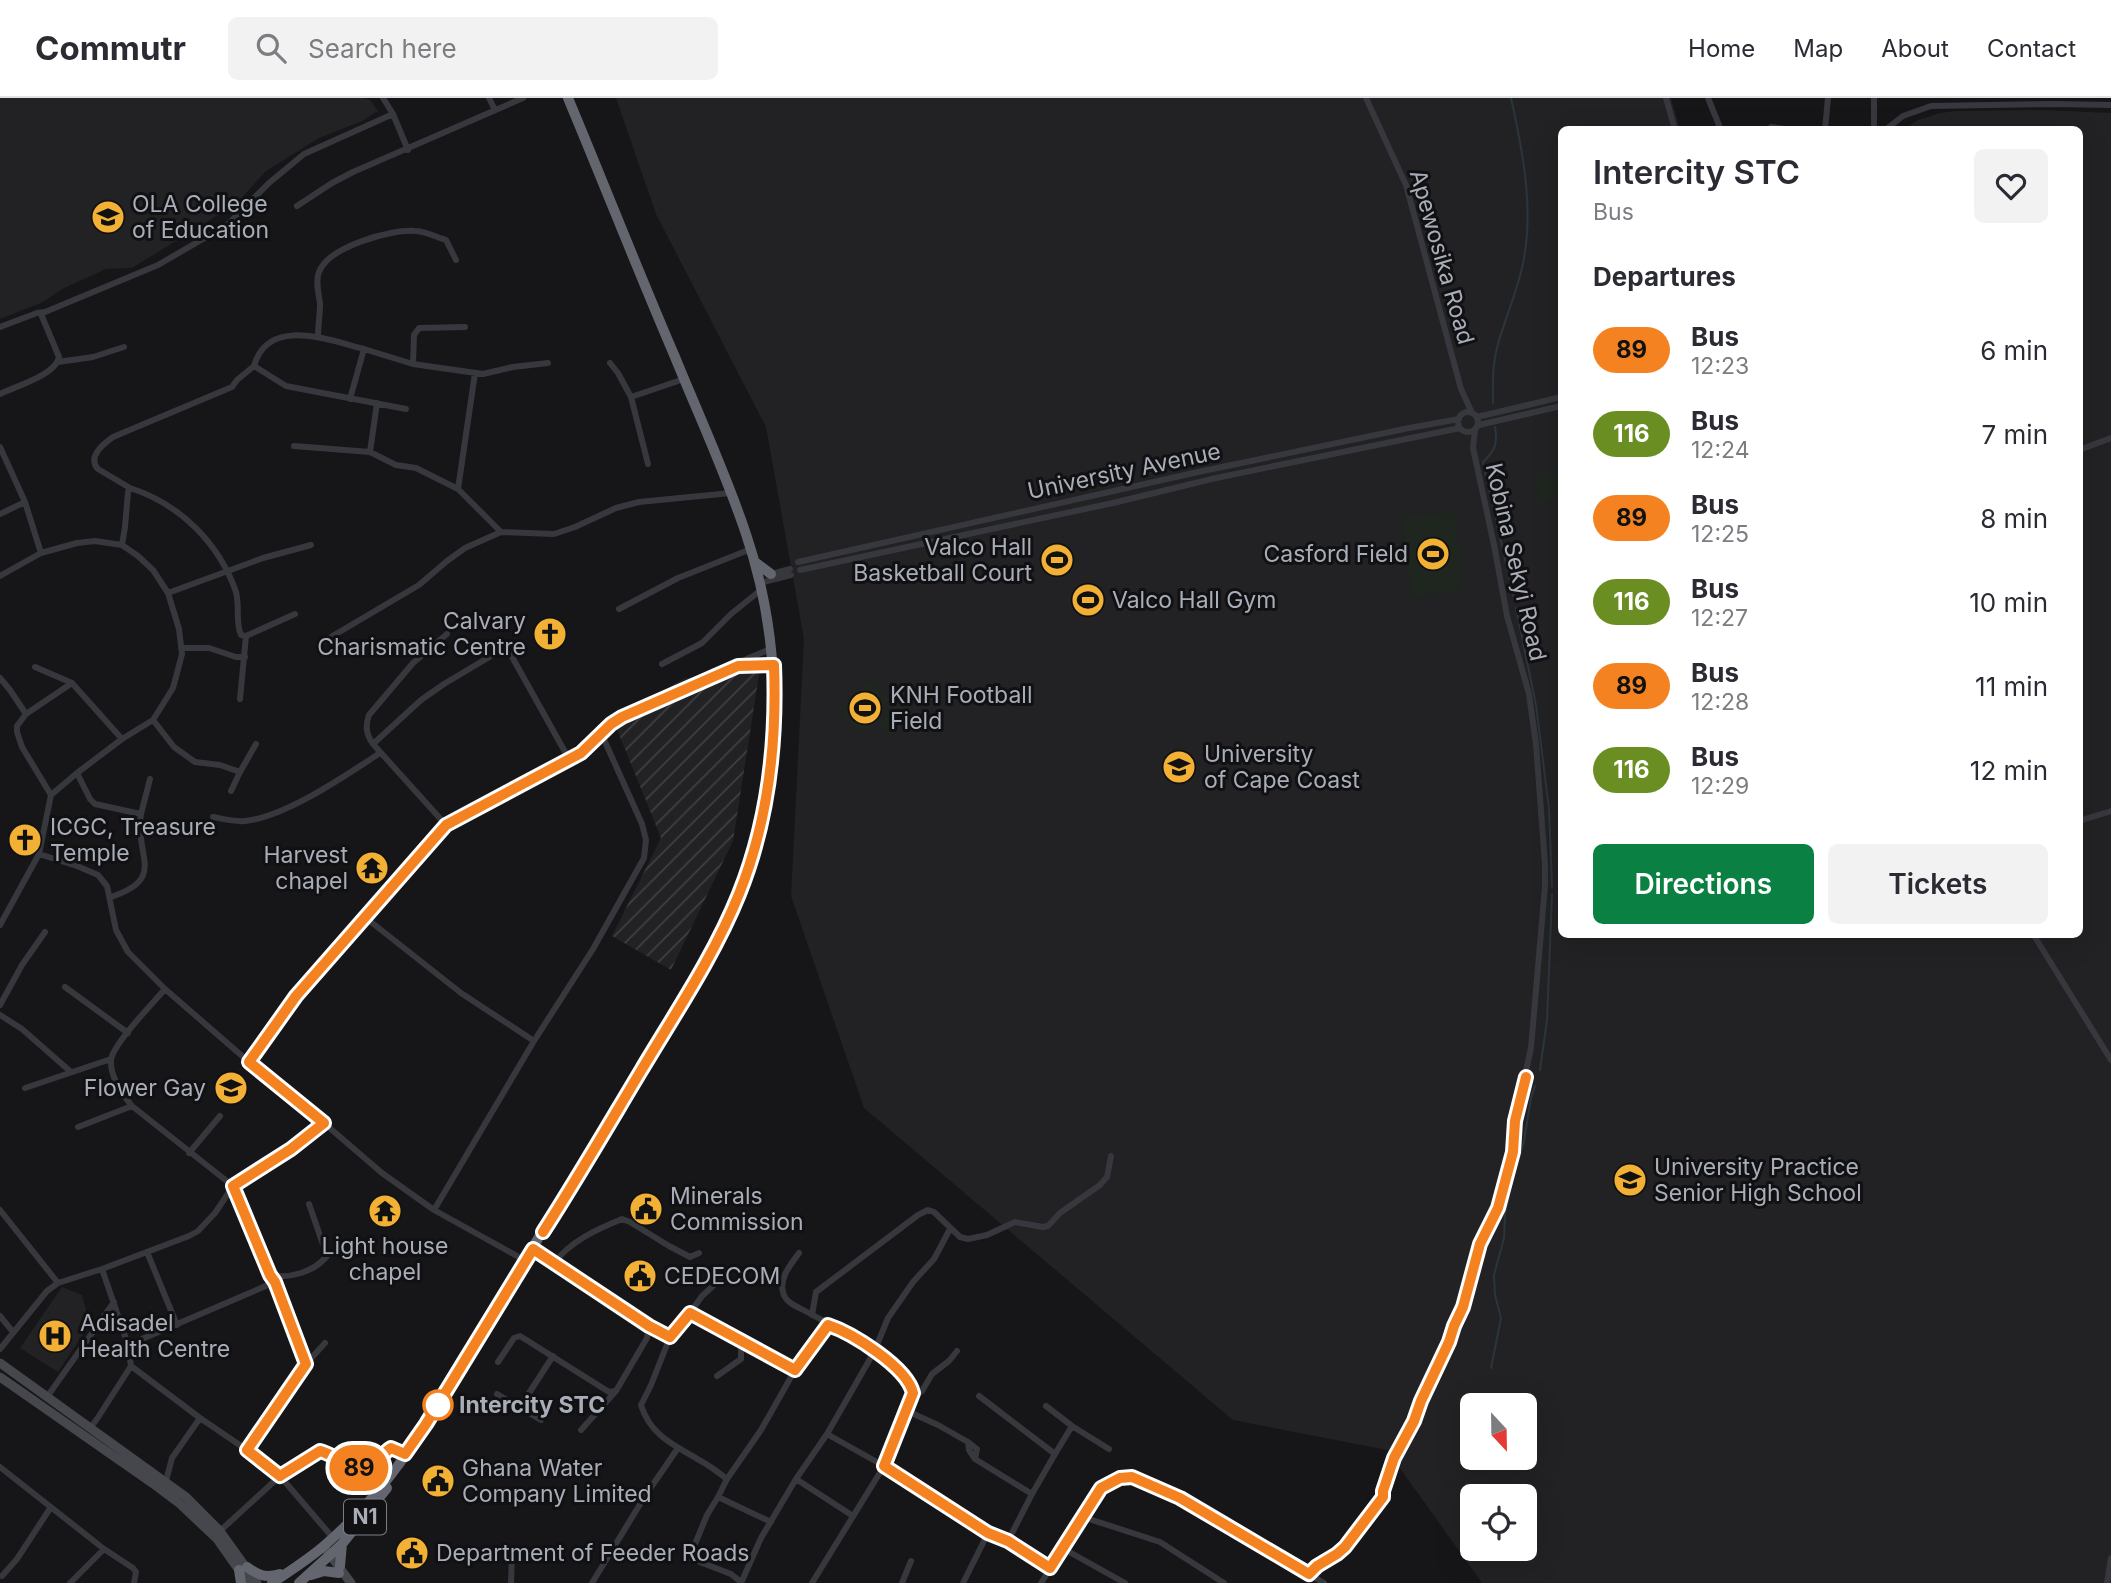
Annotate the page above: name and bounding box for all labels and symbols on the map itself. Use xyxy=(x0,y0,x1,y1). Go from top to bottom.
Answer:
street label: Apewosika Road xyxy=(1404,166,1480,348)
place label: OLA College of Education xyxy=(132,190,269,244)
school or university icon: OLA College of Education xyxy=(89,198,127,236)
street label: University Avenue xyxy=(1025,437,1223,505)
street label: Kobina Sekyi Road xyxy=(1480,460,1552,664)
place label: Valco Hall Basketball Court xyxy=(853,533,1032,587)
sports icon: Casford Field xyxy=(1414,535,1452,573)
place label: Casford Field xyxy=(1263,540,1408,568)
sports icon: Valco Hall Basketball Court xyxy=(1038,541,1076,579)
sports icon: Valco Hall Gym xyxy=(1069,581,1107,619)
place label: Valco Hall Gym xyxy=(1112,586,1276,614)
place label: Calvary Charismatic Centre xyxy=(317,607,526,661)
church icon: Calvary Charismatic Centre xyxy=(531,615,569,653)
place label: KNH Football Field xyxy=(890,681,1032,735)
sports icon: KNH Football Field xyxy=(846,689,884,727)
place label: University of Cape Coast xyxy=(1204,740,1360,794)
school or university icon: University of Cape Coast xyxy=(1160,748,1198,786)
place label: ICGC, Treasure Temple xyxy=(50,813,216,867)
church icon: ICGC, Treasure Temple xyxy=(6,821,44,859)
place label: Harvest chapel xyxy=(263,841,348,895)
temple icon: Harvest chapel xyxy=(353,849,391,887)
school or university icon: Flower Gay xyxy=(212,1069,250,1107)
place label: Flower Gay xyxy=(84,1074,206,1102)
place label: University Practice Senior High School xyxy=(1654,1153,1862,1207)
school or university icon: University Practice Senior High School xyxy=(1611,1161,1649,1199)
place label: Minerals Commission xyxy=(670,1182,804,1236)
public building icon: Minerals Commission xyxy=(627,1190,665,1228)
temple icon: Light house chapel xyxy=(366,1192,404,1230)
place label: Light house chapel xyxy=(322,1232,448,1286)
public building icon: CEDECOM xyxy=(621,1257,659,1295)
place label: CEDECOM xyxy=(664,1262,780,1290)
place label: Adisadel Health Centre xyxy=(80,1309,230,1363)
hospital icon: Adisadel Health Centre xyxy=(36,1317,74,1355)
marker: Intercity STC xyxy=(423,1390,453,1420)
place label: Intercity STC xyxy=(459,1391,605,1419)
north arrow xyxy=(1460,1393,1536,1470)
line badge: 89 xyxy=(328,1445,390,1491)
place label: Ghana Water Company Limited xyxy=(462,1454,652,1508)
public building icon: Ghana Water Company Limited xyxy=(419,1462,457,1500)
road number: N1 xyxy=(344,1500,386,1534)
public building icon: Department of Feeder Roads xyxy=(393,1534,431,1572)
place label: Department of Feeder Roads xyxy=(436,1539,749,1567)

